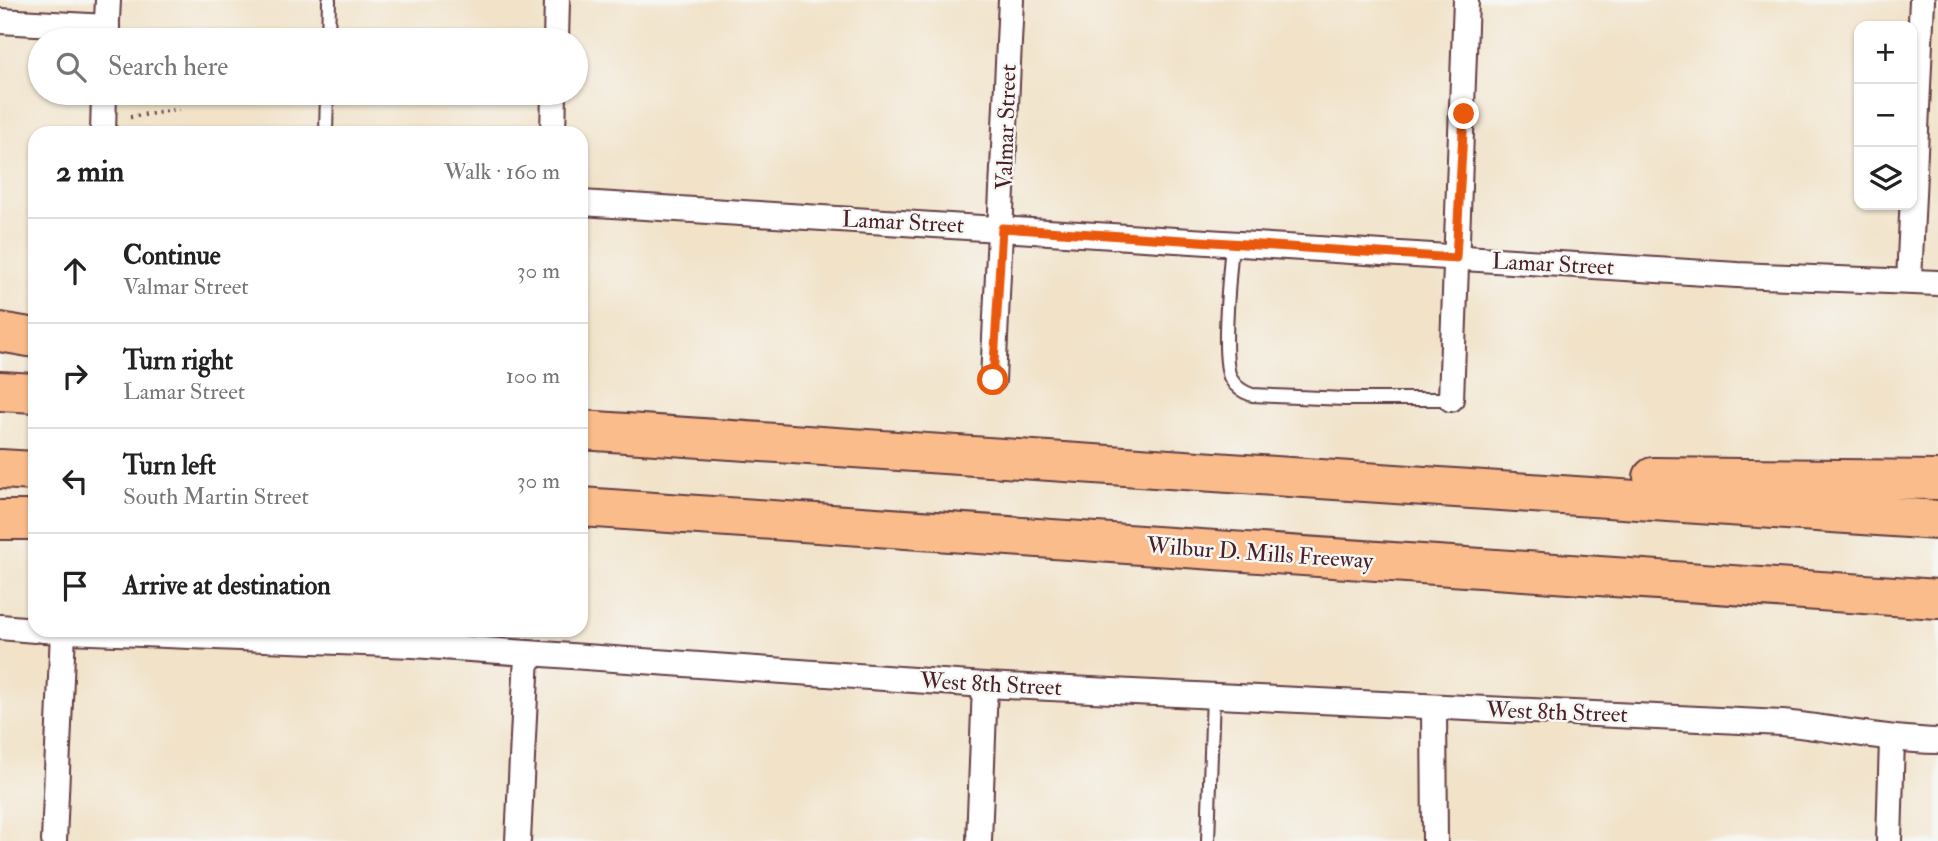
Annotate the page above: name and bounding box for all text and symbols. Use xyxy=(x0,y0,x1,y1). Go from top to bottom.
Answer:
map controls xyxy=(1854,21,1917,210)
button: + xyxy=(1854,21,1917,84)
search box xyxy=(28,28,588,105)
icon: search xyxy=(52,48,90,86)
text: Search here xyxy=(108,51,228,83)
street label: Valmar Street xyxy=(989,64,1023,190)
button: − xyxy=(1854,84,1917,147)
route end xyxy=(1448,98,1479,129)
button: layers xyxy=(1854,147,1917,210)
text: 2 min xyxy=(56,153,124,190)
text: Walk · 160 m xyxy=(444,157,560,186)
street label: Lamar Street xyxy=(841,204,965,240)
text: Continue xyxy=(123,240,221,272)
street label: Lamar Street xyxy=(1491,246,1615,282)
icon: ahead xyxy=(56,252,94,290)
text: 30 m xyxy=(517,256,560,285)
text: Valmar Street xyxy=(123,272,249,301)
text: Turn right xyxy=(123,345,233,377)
icon: right xyxy=(56,357,94,395)
text: 100 m xyxy=(506,361,560,390)
route start xyxy=(977,364,1008,395)
text: Lamar Street xyxy=(123,377,245,406)
text: Turn left xyxy=(123,450,216,482)
icon: left xyxy=(56,462,94,500)
text: 30 m xyxy=(517,466,560,495)
text: South Martin Street xyxy=(123,482,309,511)
street label: Wilbur D. Mills Freeway xyxy=(1145,531,1375,575)
icon: arrive xyxy=(56,567,94,605)
text: Arrive at destination xyxy=(123,570,331,602)
street label: West 8th Street xyxy=(918,666,1063,702)
street label: West 8th Street xyxy=(1485,695,1628,729)

